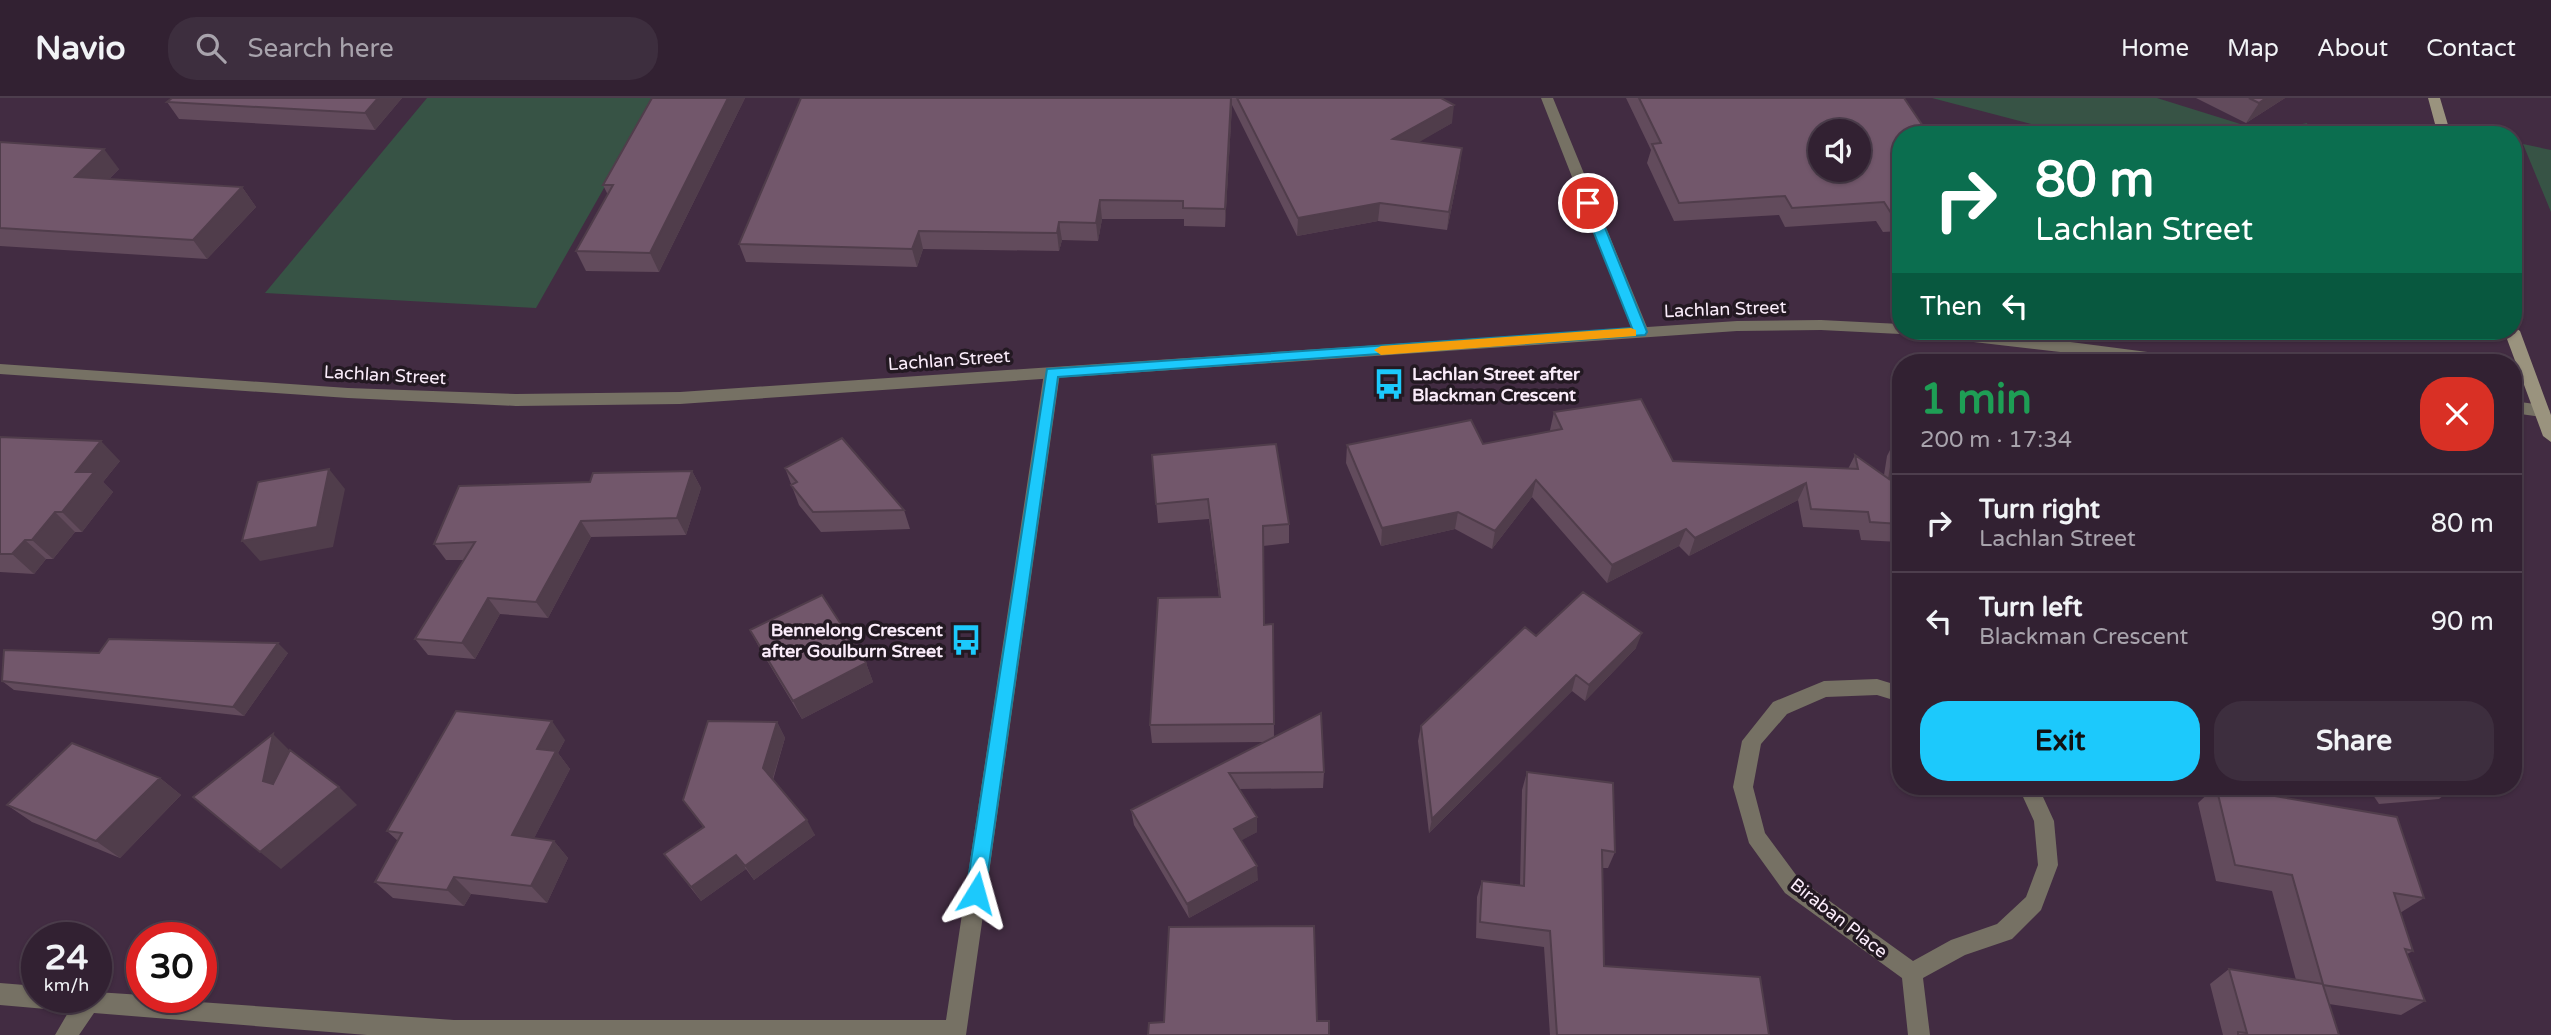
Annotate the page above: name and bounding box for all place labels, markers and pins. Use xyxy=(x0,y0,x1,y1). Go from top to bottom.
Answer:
pin xyxy=(1558,173,1618,233)
place label: Lachlan Street after Blackman Crescent xyxy=(1412,363,1581,406)
bus stop icon: Lachlan Street after Blackman Crescent xyxy=(1372,367,1406,401)
place label: Bennelong Crescent after Goulburn Street xyxy=(762,619,943,662)
bus stop icon: Bennelong Crescent after Goulburn Street xyxy=(949,623,983,657)

